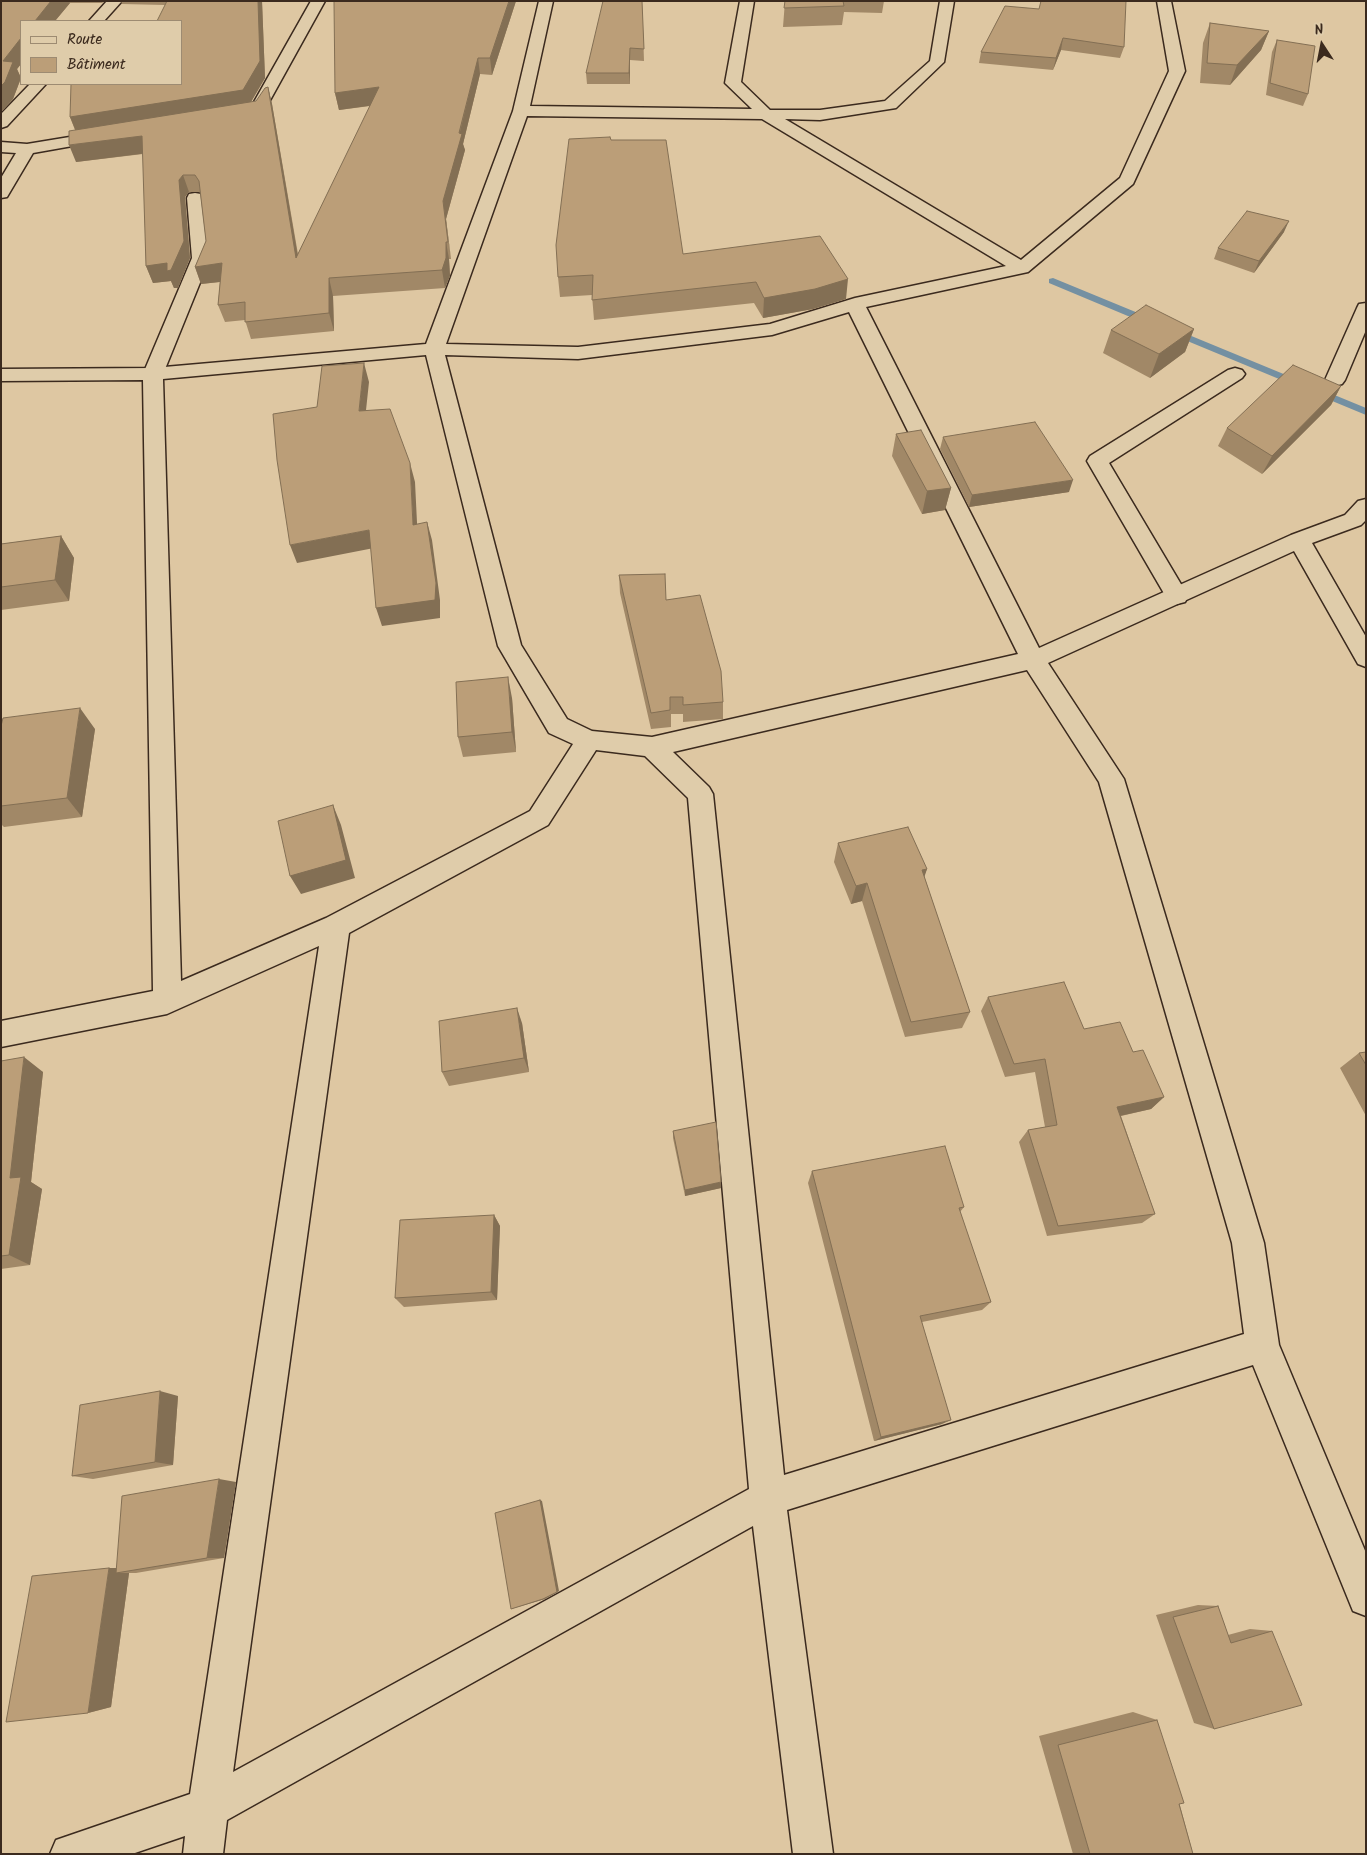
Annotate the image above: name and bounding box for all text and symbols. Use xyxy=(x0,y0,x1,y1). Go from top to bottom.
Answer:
text: N xyxy=(1313,19,1326,42)
legend xyxy=(20,20,182,85)
north arrow xyxy=(1297,20,1347,70)
text: Route xyxy=(67,28,102,52)
text: Bâtiment xyxy=(67,53,126,77)

